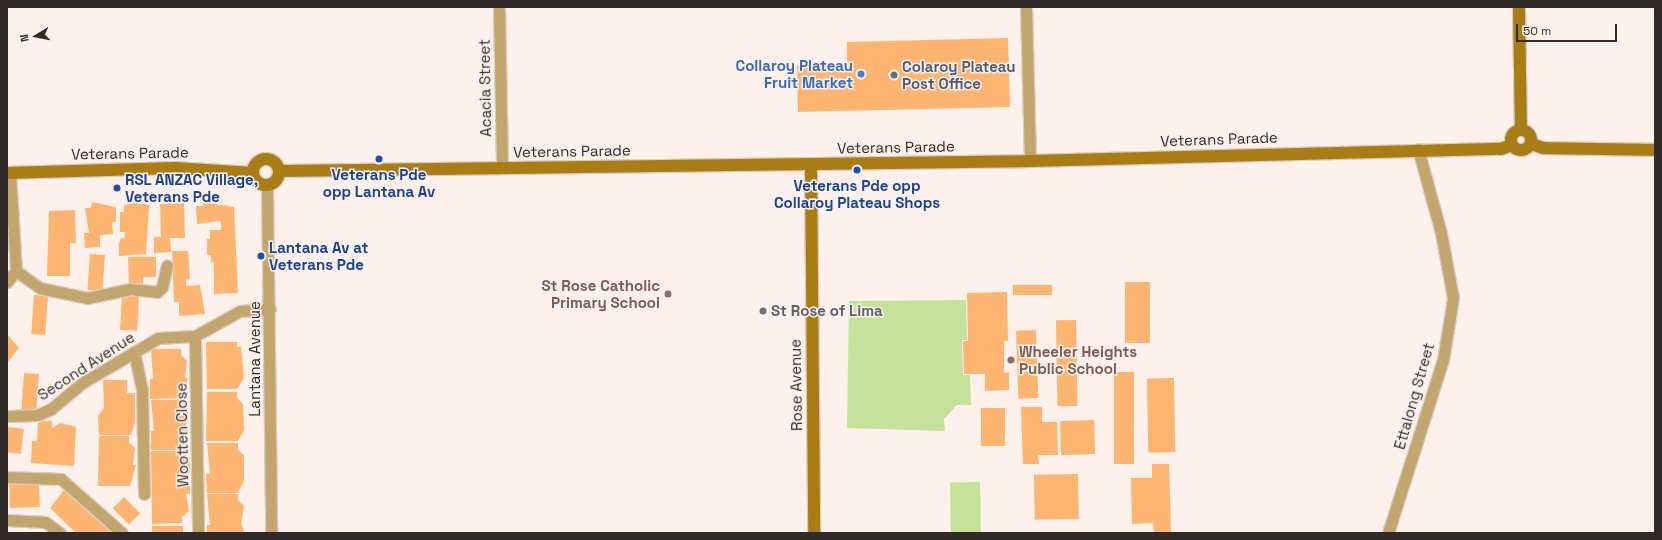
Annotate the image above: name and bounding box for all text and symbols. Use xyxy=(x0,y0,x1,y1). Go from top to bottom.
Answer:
north arrow xyxy=(16,16,56,56)
scale bar xyxy=(1518,16,1619,42)
text: 50 m xyxy=(1523,23,1551,39)
text: N xyxy=(17,33,32,43)
street label: Acacia Street xyxy=(475,39,495,137)
place label: Collaroy Plateau Fruit Market xyxy=(736,56,853,91)
place label: Colaroy Plateau Post Office xyxy=(902,57,1016,92)
marker: Collaroy Plateau Fruit Market xyxy=(856,69,866,79)
marker: Colaroy Plateau Post Office xyxy=(889,70,899,80)
street label: Veterans Parade xyxy=(1160,128,1278,150)
street label: Veterans Parade xyxy=(837,137,955,157)
street label: Veterans Parade xyxy=(513,141,631,161)
street label: Veterans Parade xyxy=(71,143,189,163)
marker: Veterans Pde opp Lantana Av xyxy=(374,154,384,164)
place label: Veterans Pde opp Lantana Av xyxy=(323,165,435,200)
marker: Veterans Pde opp Collaroy Plateau Shops xyxy=(852,165,862,175)
place label: RSL ANZAC Village, Veterans Pde xyxy=(125,170,259,205)
place label: Veterans Pde opp Collaroy Plateau Shops xyxy=(774,176,940,211)
marker: RSL ANZAC Village, Veterans Pde xyxy=(112,183,122,193)
place label: Lantana Av at Veterans Pde xyxy=(269,238,368,273)
marker: Lantana Av at Veterans Pde xyxy=(256,251,266,261)
place label: St Rose Catholic Primary School xyxy=(541,276,660,311)
marker: St Rose Catholic Primary School xyxy=(663,289,673,299)
street label: Lantana Avenue xyxy=(246,301,264,417)
place label: St Rose of Lima xyxy=(771,302,883,320)
marker: St Rose of Lima xyxy=(758,306,768,316)
street label: Second Avenue xyxy=(34,328,138,404)
street label: Rose Avenue xyxy=(786,339,806,431)
street label: Ettalong Street xyxy=(1390,341,1438,451)
place label: Wheeler Heights Public School xyxy=(1019,342,1137,377)
marker: Wheeler Heights Public School xyxy=(1006,355,1016,365)
street label: Wootten Close xyxy=(172,383,192,487)

